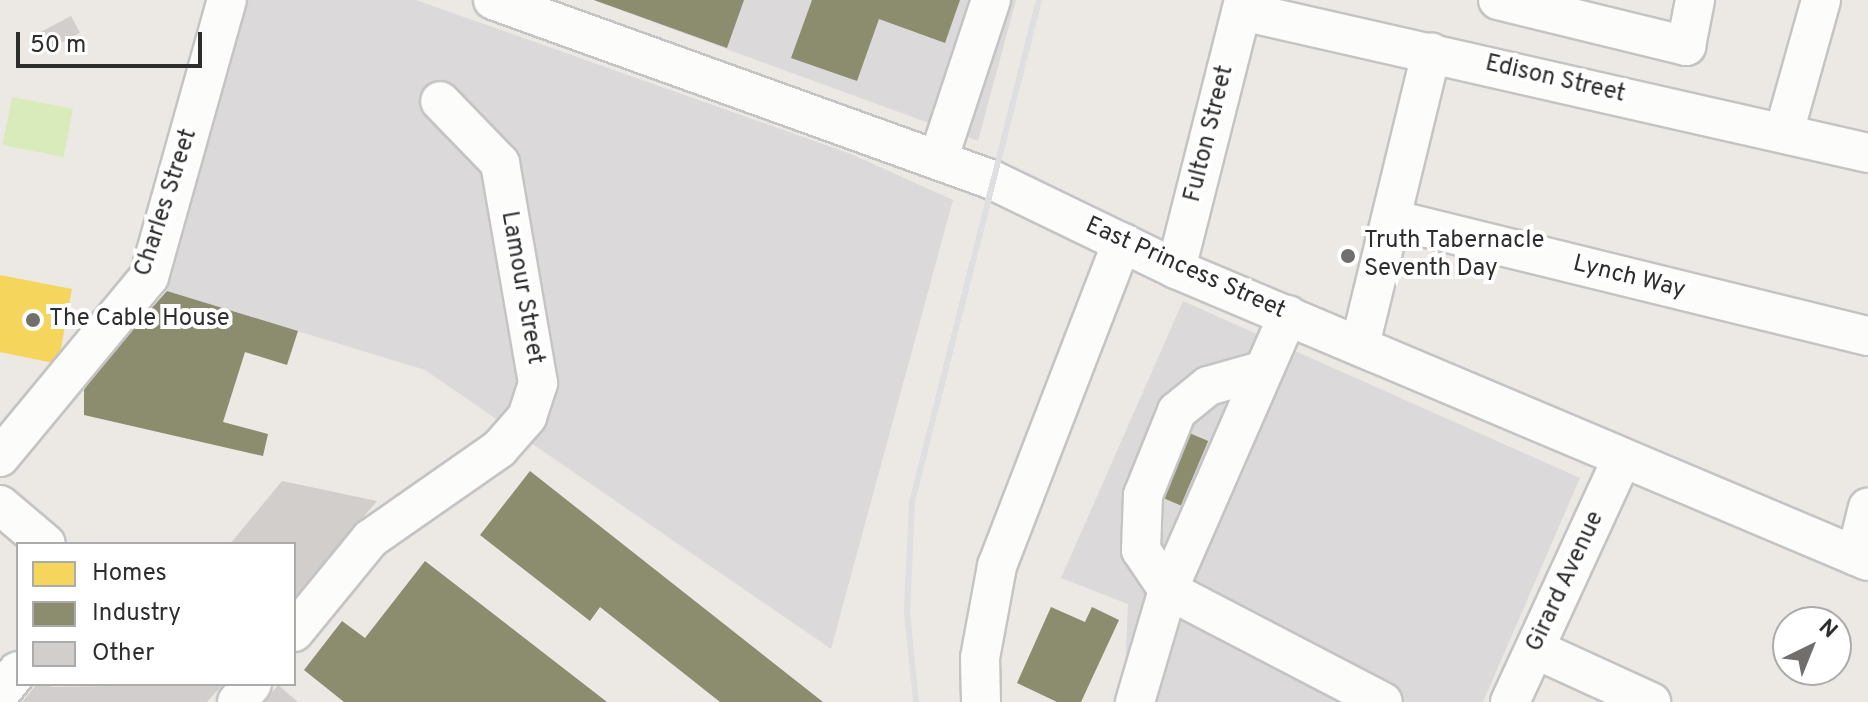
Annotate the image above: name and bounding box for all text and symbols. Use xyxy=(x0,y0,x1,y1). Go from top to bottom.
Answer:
scale bar xyxy=(20,16,206,66)
text: 50 m xyxy=(30,31,86,61)
street label: Edison Street xyxy=(1482,50,1628,110)
street label: Fulton Street xyxy=(1179,63,1241,205)
street label: Charles Street xyxy=(130,126,204,280)
street label: Lamour Street xyxy=(493,209,549,367)
street label: East Princess Street xyxy=(1080,212,1290,326)
place label: Truth Tabernacle Seventh Day xyxy=(1364,228,1545,284)
marker: Truth Tabernacle Seventh Day xyxy=(1339,247,1357,265)
street label: Lynch Way xyxy=(1570,250,1688,306)
place label: The Cable House xyxy=(49,306,230,334)
marker: The Cable House xyxy=(24,311,42,329)
street label: Girard Avenue xyxy=(1521,507,1611,657)
legend xyxy=(16,542,296,686)
text: Homes xyxy=(92,559,167,589)
text: Industry xyxy=(92,599,181,629)
north arrow xyxy=(1772,606,1852,686)
text: N xyxy=(1812,614,1842,645)
text: Other xyxy=(92,639,154,669)

